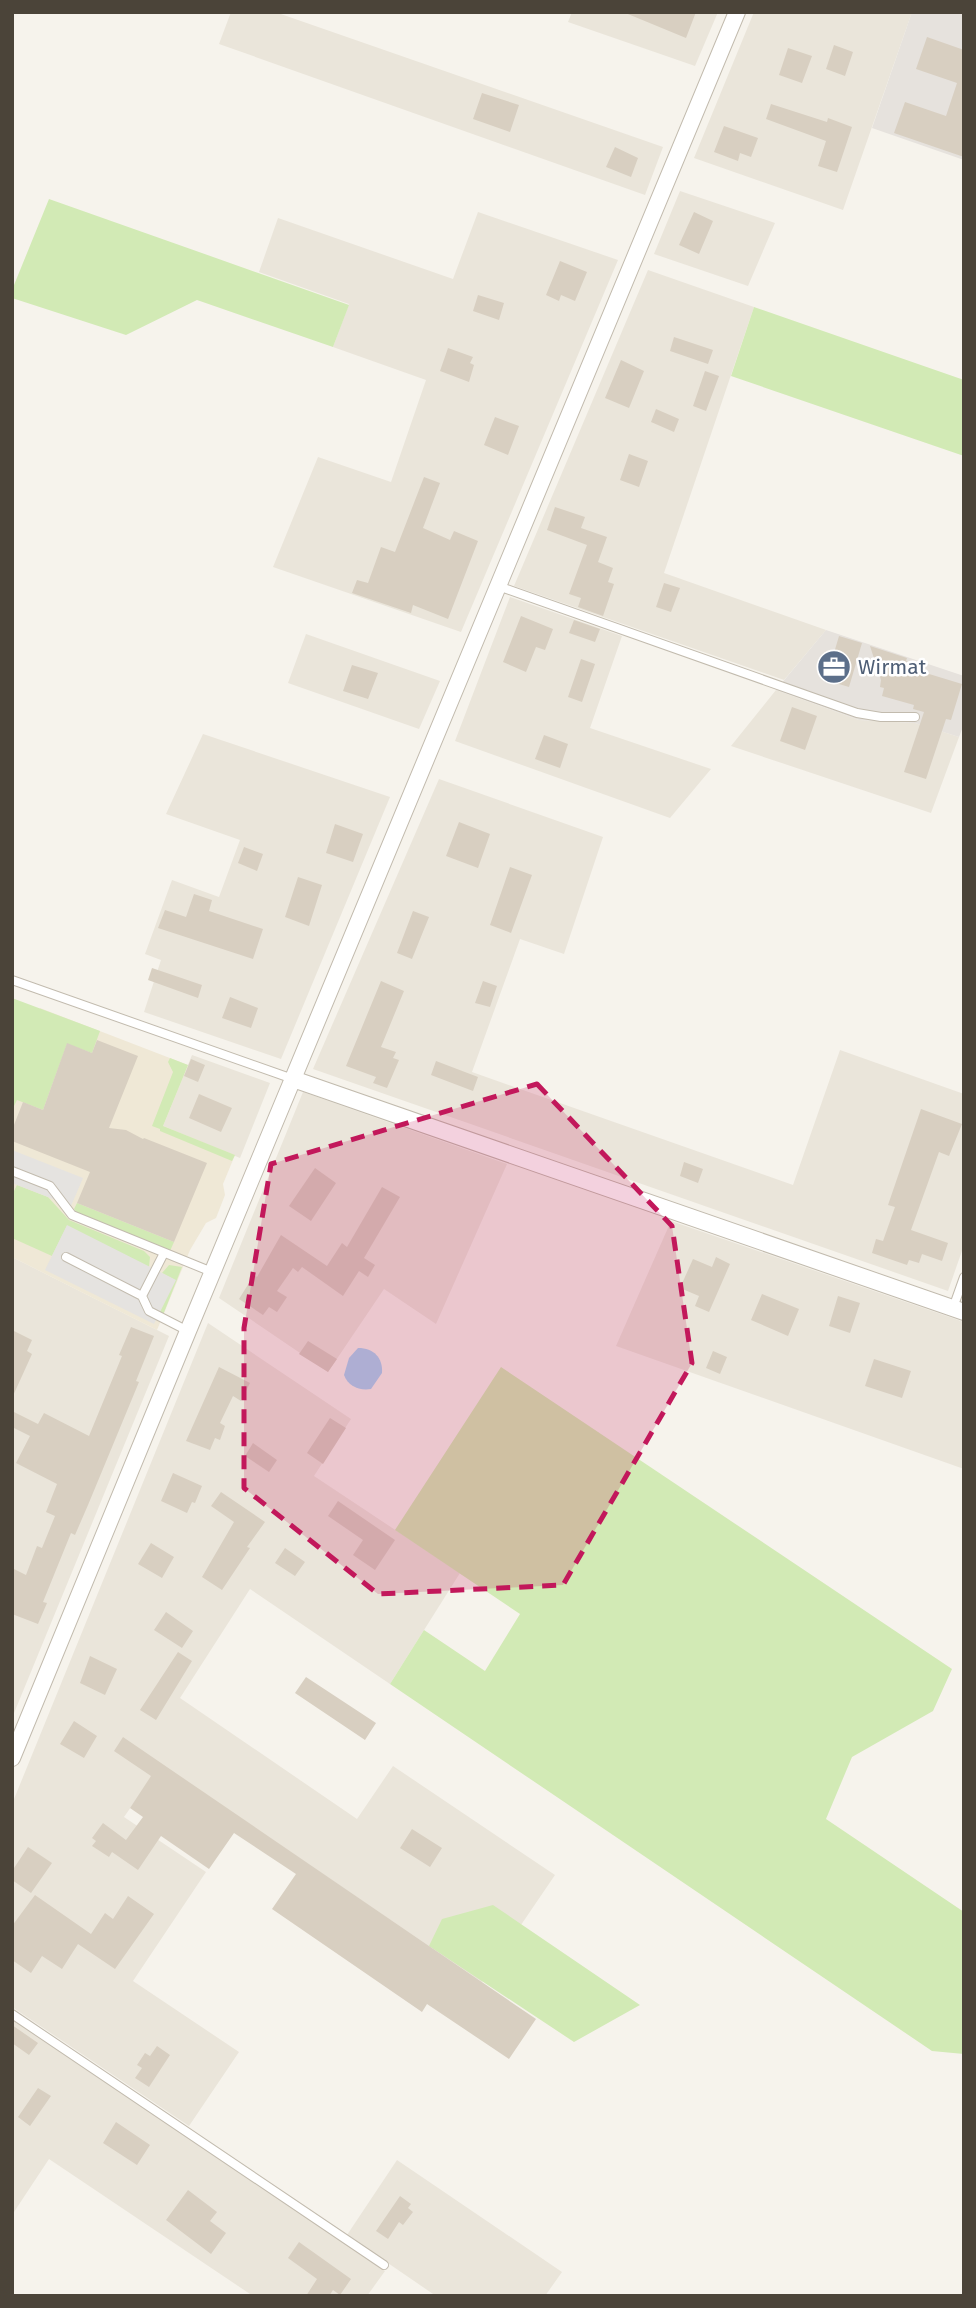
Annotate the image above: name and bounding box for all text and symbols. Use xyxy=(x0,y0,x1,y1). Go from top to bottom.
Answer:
office icon: Wirmat xyxy=(815,648,853,686)
place label: Wirmat xyxy=(858,654,927,680)

